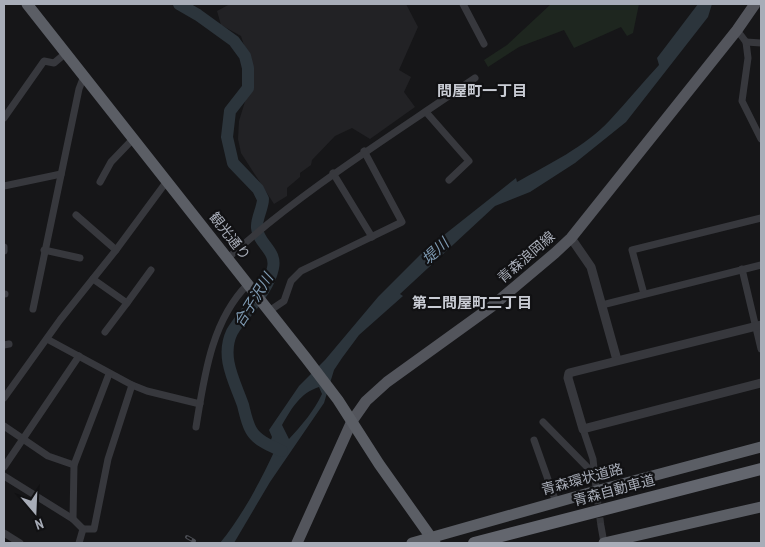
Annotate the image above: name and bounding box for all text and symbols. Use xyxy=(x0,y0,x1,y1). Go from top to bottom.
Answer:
district label: 問屋町一丁目 xyxy=(437,81,527,100)
street label: 観光通り xyxy=(206,208,254,264)
street label: 青森浪岡線 xyxy=(494,227,558,287)
water label: 堤川 xyxy=(418,232,454,268)
water label: 合子沢川 xyxy=(229,268,278,330)
district label: 第二問屋町二丁目 xyxy=(412,293,532,312)
street label: 青森環状道路 xyxy=(539,459,625,499)
street label: 青森自動車道 xyxy=(571,470,657,510)
north arrow xyxy=(10,487,60,537)
text: N xyxy=(33,515,46,534)

